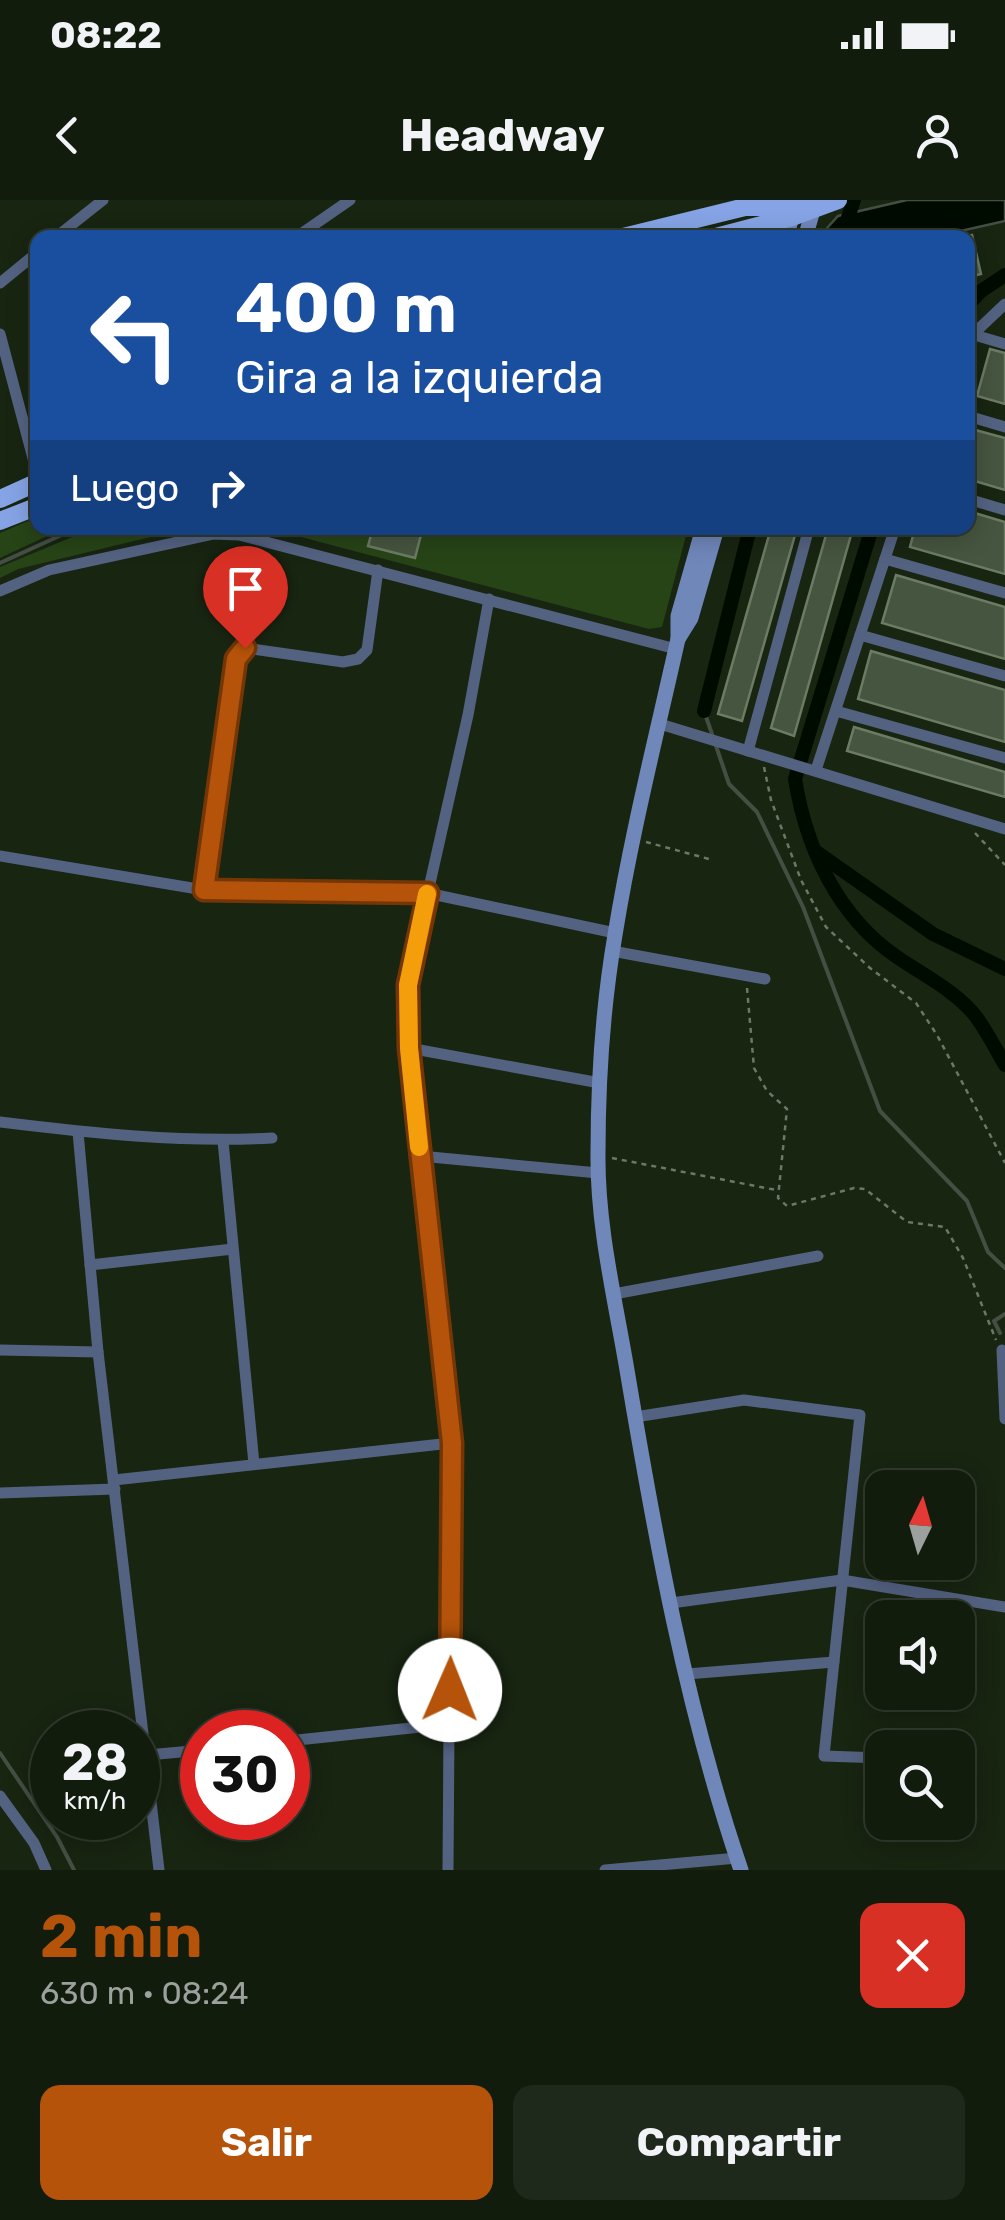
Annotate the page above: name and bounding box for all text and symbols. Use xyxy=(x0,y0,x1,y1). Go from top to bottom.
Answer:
text: 08:22 xyxy=(50,12,162,58)
icon: back xyxy=(40,108,95,163)
icon: person xyxy=(910,108,965,163)
text: Headway xyxy=(400,109,605,162)
text: 400 m xyxy=(235,267,457,350)
icon: left xyxy=(70,270,200,400)
text: Gira a la izquierda xyxy=(235,351,604,404)
icon: right xyxy=(199,460,254,515)
text: Luego xyxy=(70,465,179,511)
pin xyxy=(203,546,288,649)
icon: arrive xyxy=(218,561,273,616)
north arrow xyxy=(865,1470,975,1580)
map controls xyxy=(865,1470,975,1840)
button: sound xyxy=(865,1600,975,1710)
position arrow xyxy=(398,1638,502,1742)
speed limit sign: 30 xyxy=(180,1710,310,1840)
button: search xyxy=(865,1730,975,1840)
text: 28 xyxy=(62,1733,128,1793)
text: km/h xyxy=(64,1786,126,1815)
text: 2 min xyxy=(40,1901,202,1972)
button: close xyxy=(860,1903,965,2008)
text: 630 m · 08:24 xyxy=(40,1974,249,2012)
button: Salir xyxy=(40,2085,493,2200)
button: Compartir xyxy=(513,2085,965,2200)

